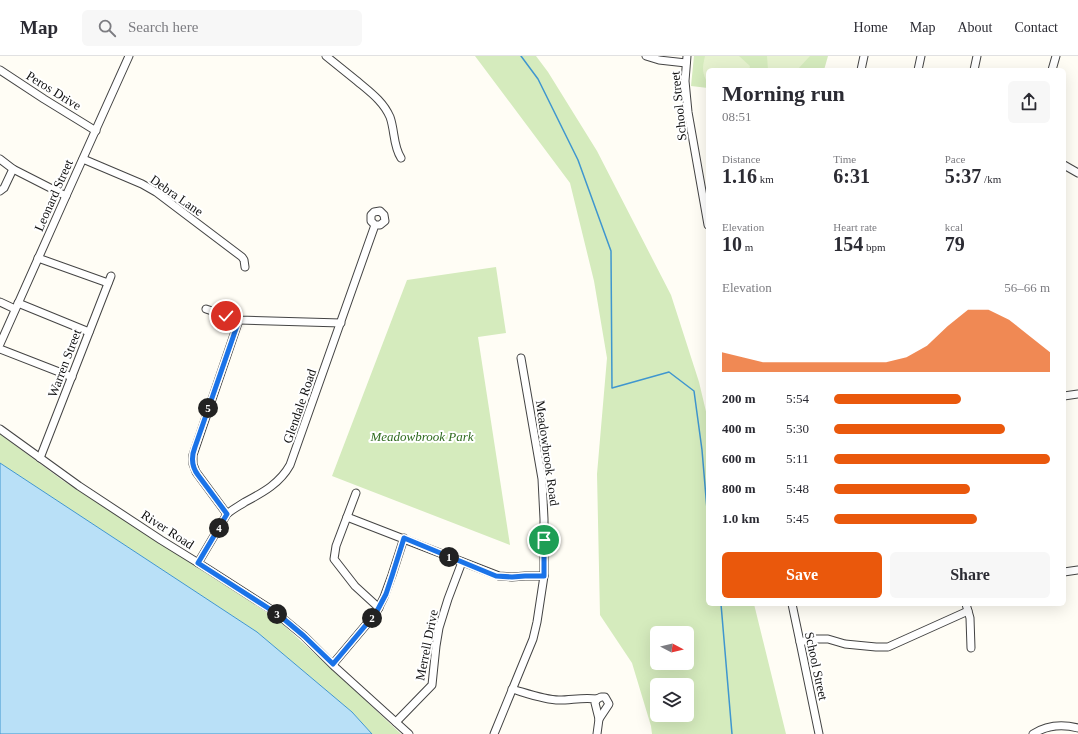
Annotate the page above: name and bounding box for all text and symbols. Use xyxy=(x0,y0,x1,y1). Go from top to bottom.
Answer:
search box xyxy=(82,10,362,46)
text: Map xyxy=(20,17,58,38)
icon: search xyxy=(96,17,118,39)
text: Search here xyxy=(128,19,198,35)
text: Home xyxy=(854,20,888,35)
text: Map xyxy=(910,20,935,35)
text: About xyxy=(957,20,992,35)
text: Contact xyxy=(1014,20,1058,35)
street label: Peros Drive xyxy=(24,68,84,113)
street label: School Street xyxy=(667,70,690,141)
text: Morning run xyxy=(722,81,845,106)
button: share xyxy=(1008,81,1050,123)
text: 08:51 xyxy=(722,109,752,124)
text: Distance xyxy=(722,153,760,165)
text: Time xyxy=(833,153,856,165)
text: Pace xyxy=(945,153,965,165)
street label: Leonard Street xyxy=(31,157,76,233)
text: 1.16 xyxy=(722,165,757,187)
text: 6:31 xyxy=(833,165,870,187)
text: 5:37 xyxy=(945,165,981,187)
street label: Debra Lane xyxy=(147,172,206,219)
text: km xyxy=(757,173,774,185)
text: /km xyxy=(981,173,1001,185)
text: Elevation xyxy=(722,221,764,233)
text: Heart rate xyxy=(833,221,877,233)
text: kcal xyxy=(945,221,963,233)
text: 10 xyxy=(722,233,742,255)
text: 154 xyxy=(833,233,863,255)
text: 79 xyxy=(945,233,965,255)
text: m xyxy=(742,241,753,253)
text: bpm xyxy=(863,241,886,253)
text: Elevation xyxy=(722,280,772,295)
text: 56–66 m xyxy=(1004,280,1050,295)
pin xyxy=(209,299,243,333)
icon: check xyxy=(215,305,237,327)
street label: Warren Street xyxy=(45,327,84,399)
street label: Glendale Road xyxy=(280,367,319,445)
text: 200 m xyxy=(722,391,756,406)
text: 5:54 xyxy=(786,391,809,406)
pin: 5 xyxy=(198,398,218,418)
street label: Meadowbrook Road xyxy=(533,399,562,507)
text: 5 xyxy=(205,402,211,414)
text: 400 m xyxy=(722,421,756,436)
text: 5:30 xyxy=(786,421,809,436)
park label: Meadowbrook Park xyxy=(369,429,474,444)
text: 600 m xyxy=(722,451,756,466)
text: 5:11 xyxy=(786,451,809,466)
text: 800 m xyxy=(722,481,756,496)
text: 5:48 xyxy=(786,481,809,496)
street label: River Road xyxy=(139,507,197,552)
text: 1.0 km xyxy=(722,511,760,526)
text: 5:45 xyxy=(786,511,809,526)
pin: 4 xyxy=(209,518,229,538)
text: 4 xyxy=(216,522,222,534)
pin xyxy=(527,523,561,557)
icon: arrive xyxy=(533,529,555,551)
pin: 1 xyxy=(439,547,459,567)
text: 1 xyxy=(446,551,452,563)
button: Save xyxy=(722,552,882,598)
button: Share xyxy=(890,552,1050,598)
pin: 3 xyxy=(267,604,287,624)
text: 3 xyxy=(274,608,280,620)
pin: 2 xyxy=(362,608,382,628)
street label: Merrell Drive xyxy=(412,608,441,682)
text: 2 xyxy=(369,612,375,624)
north arrow xyxy=(650,626,694,670)
map controls xyxy=(650,626,694,722)
street label: School Street xyxy=(802,630,831,702)
button: layers xyxy=(650,678,694,722)

